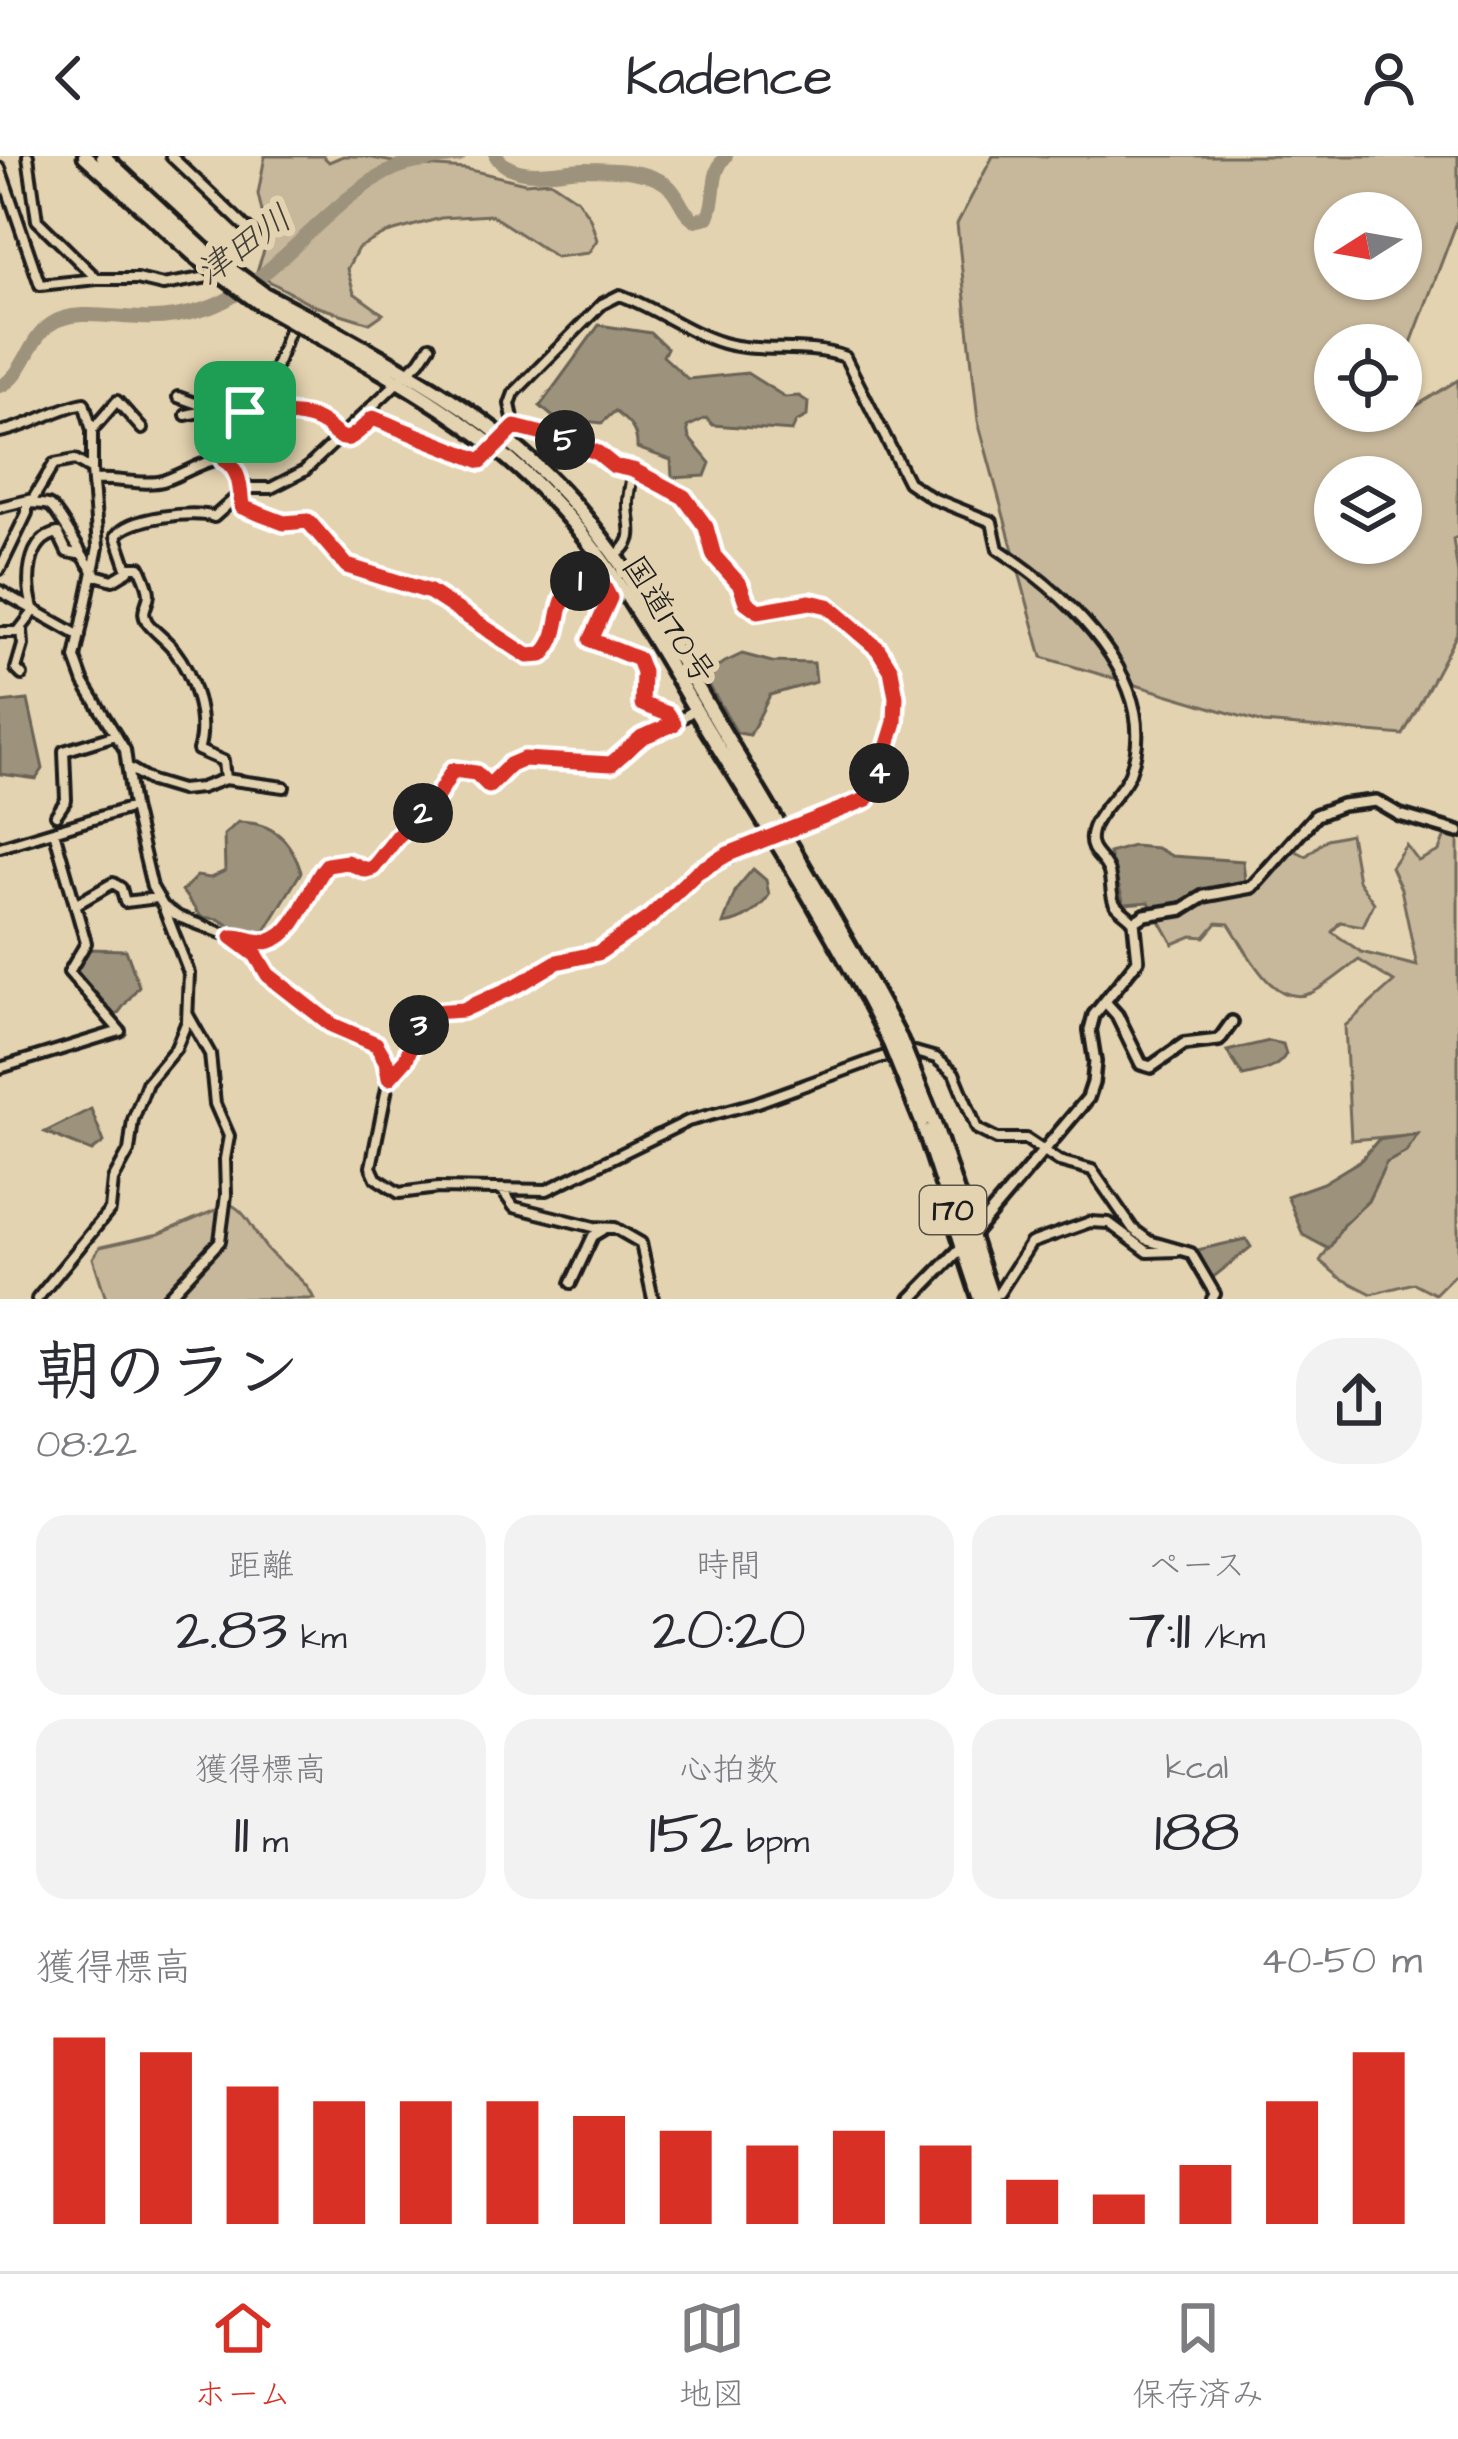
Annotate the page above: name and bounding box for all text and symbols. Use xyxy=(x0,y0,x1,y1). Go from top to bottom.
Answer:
text: Kadence xyxy=(625,41,833,116)
icon: back xyxy=(36,45,102,111)
icon: person xyxy=(1356,45,1422,111)
north arrow xyxy=(1314,192,1422,300)
map controls xyxy=(1314,192,1422,564)
water label: 津田川 xyxy=(186,194,303,298)
button: locate xyxy=(1314,324,1422,432)
pin xyxy=(194,361,296,463)
icon: arrive xyxy=(212,379,278,445)
pin: 5 xyxy=(535,410,595,470)
text: 5 xyxy=(553,417,577,463)
button: layers xyxy=(1314,456,1422,564)
street label: 国道170号 xyxy=(611,547,726,693)
pin: 1 xyxy=(550,551,610,611)
text: 1 xyxy=(578,558,582,604)
pin: 4 xyxy=(849,743,909,803)
text: 4 xyxy=(868,750,890,796)
pin: 2 xyxy=(393,783,453,843)
text: 2 xyxy=(414,790,432,836)
pin: 3 xyxy=(389,995,449,1055)
text: 3 xyxy=(411,1002,427,1048)
road number: 170 xyxy=(920,1186,986,1234)
text: 朝のラン xyxy=(36,1328,300,1420)
button: share xyxy=(1296,1338,1422,1464)
text: 08:22 xyxy=(36,1419,137,1473)
text: 距離 xyxy=(228,1543,294,1589)
text: 時間 xyxy=(696,1543,762,1589)
text: ペース xyxy=(1148,1543,1246,1589)
text: 2.83 xyxy=(175,1589,288,1672)
text: 20:20 xyxy=(652,1589,806,1672)
text: 7:11 xyxy=(1129,1589,1191,1672)
text: km xyxy=(288,1615,347,1661)
text: /km xyxy=(1191,1615,1265,1661)
text: kcal xyxy=(1165,1745,1229,1791)
text: 獲得標高 xyxy=(195,1747,327,1793)
text: 心拍数 xyxy=(680,1747,779,1793)
text: 188 xyxy=(1154,1791,1240,1874)
text: 11 xyxy=(234,1793,249,1876)
text: 152 xyxy=(649,1793,733,1876)
text: m xyxy=(249,1819,288,1865)
text: bpm xyxy=(733,1819,809,1865)
text: 40–50 m xyxy=(1261,1935,1422,1989)
text: 獲得標高 xyxy=(36,1942,192,1996)
tab: ホーム xyxy=(194,2295,291,2418)
tab: 地図 xyxy=(679,2295,745,2418)
tab: 保存済み xyxy=(1132,2295,1264,2418)

